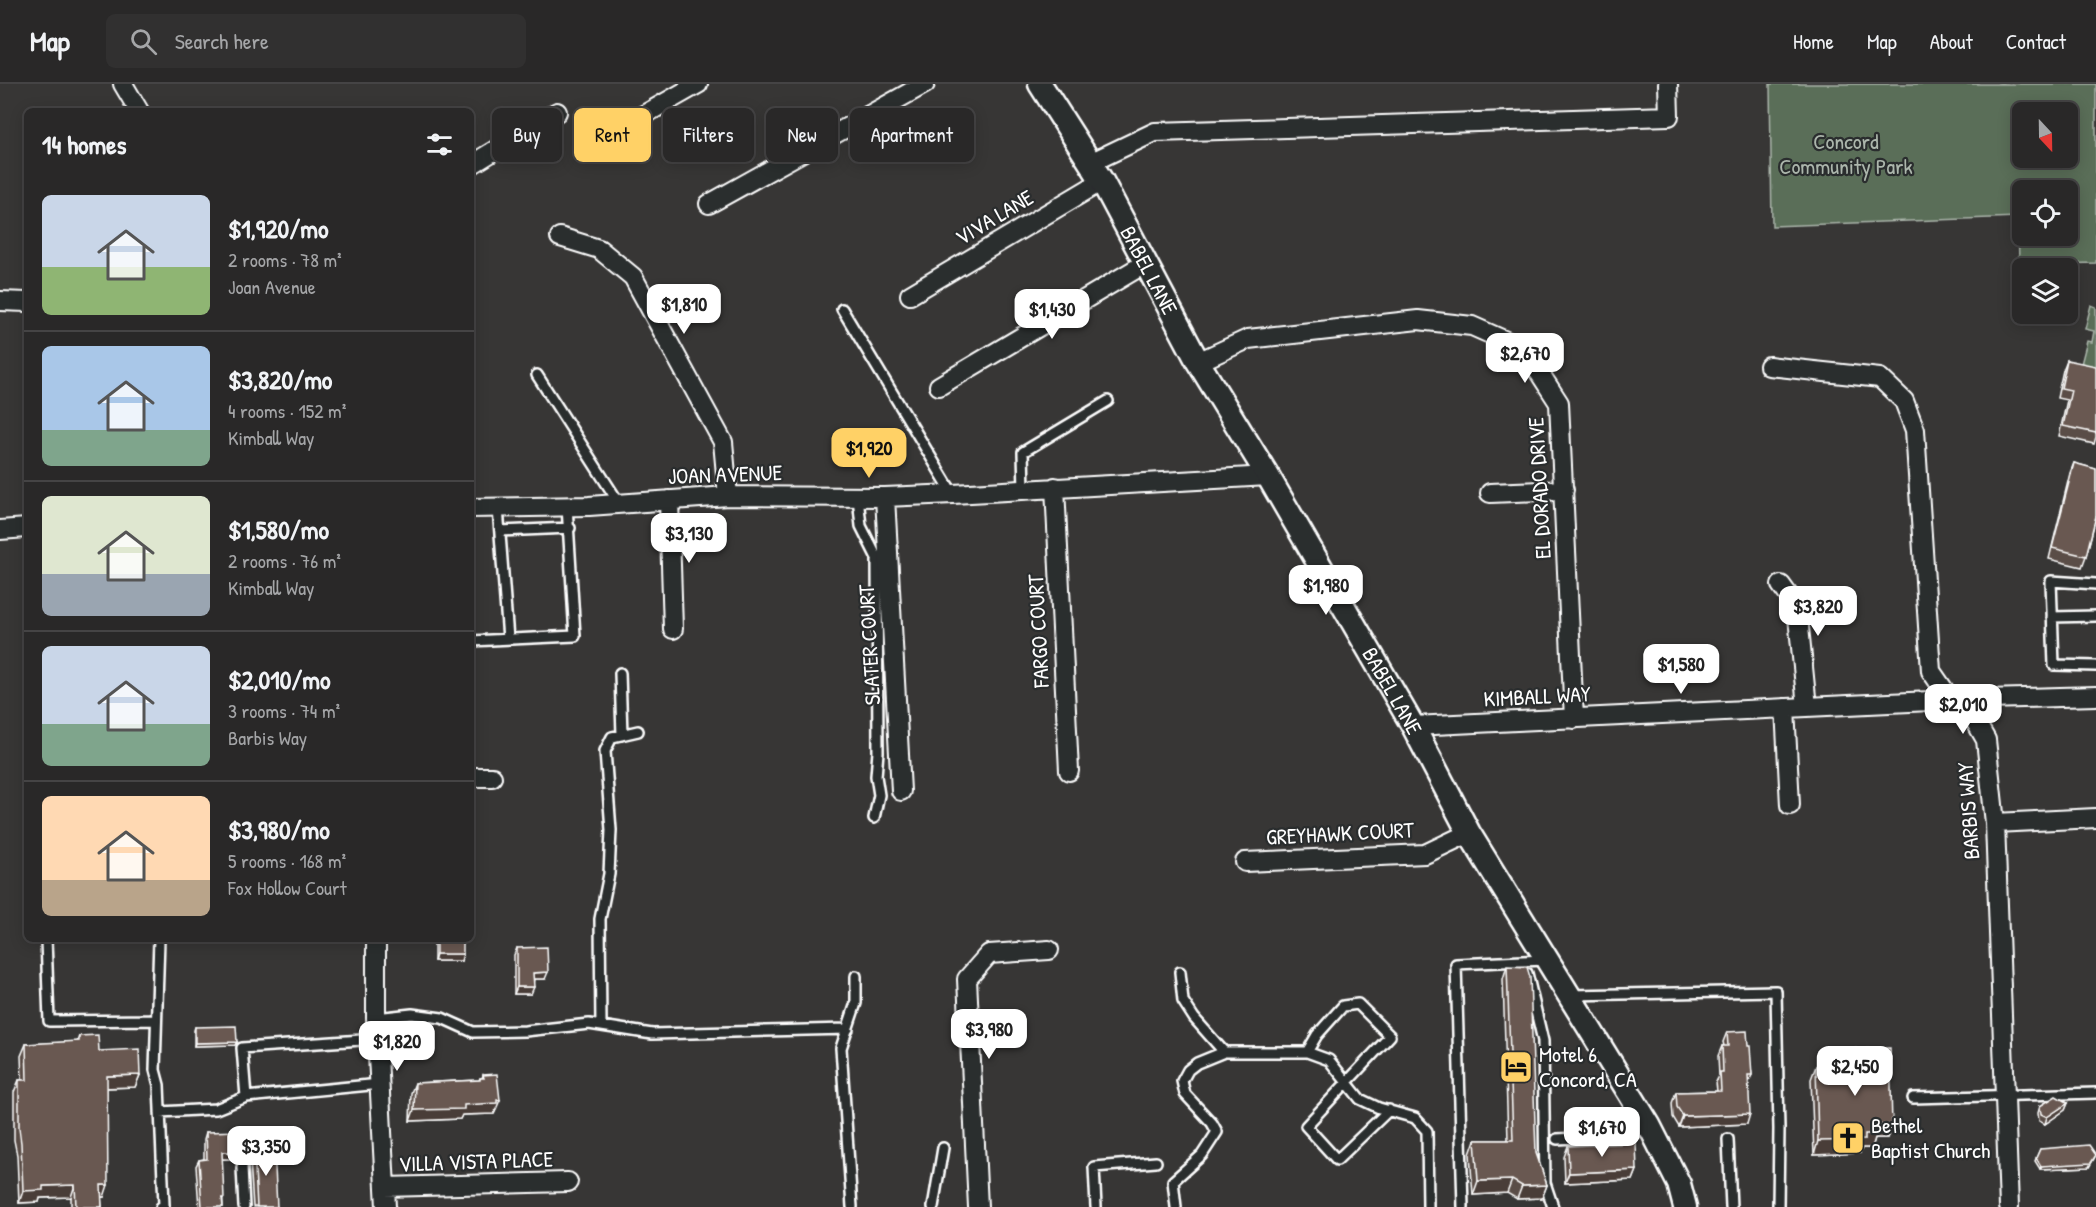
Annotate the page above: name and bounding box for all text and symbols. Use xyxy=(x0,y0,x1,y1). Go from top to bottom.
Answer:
search box xyxy=(106,14,526,68)
text: Map xyxy=(30,22,70,60)
icon: search xyxy=(127,25,160,58)
text: Search here xyxy=(175,26,269,56)
text: Home xyxy=(1793,27,1834,56)
text: Map xyxy=(1867,27,1897,56)
text: About xyxy=(1930,27,1973,56)
text: Contact xyxy=(2006,27,2066,56)
north arrow xyxy=(2012,102,2078,168)
map controls xyxy=(2012,102,2078,324)
chip: Buy xyxy=(492,108,562,162)
chip: Rent xyxy=(574,108,651,162)
chip: Filters xyxy=(663,108,754,162)
chip: New xyxy=(766,108,838,162)
chip: Apartment xyxy=(850,108,974,162)
park label: Concord Community Park xyxy=(1779,126,1913,181)
text: 14 homes xyxy=(42,127,127,162)
icon: filters xyxy=(423,128,456,161)
button: locate xyxy=(2012,180,2078,246)
street label: VIVA LANE xyxy=(949,182,1039,252)
text: $1,920/mo xyxy=(228,211,328,246)
icon: home xyxy=(90,219,162,291)
street label: BABEL LANE xyxy=(1113,220,1185,320)
text: 2 rooms · 78 m² xyxy=(228,246,342,273)
button: layers xyxy=(2012,258,2078,324)
text: Joan Avenue xyxy=(228,273,316,300)
pin: $1,810 xyxy=(635,284,733,335)
pin: $1,430 xyxy=(1003,289,1101,340)
text: $1,810 xyxy=(661,290,707,317)
text: $1,430 xyxy=(1029,295,1075,322)
pin: $2,670 xyxy=(1476,333,1574,384)
text: $2,670 xyxy=(1500,339,1550,366)
text: $3,820/mo xyxy=(228,362,332,397)
icon: home xyxy=(90,370,162,442)
text: 4 rooms · 152 m² xyxy=(228,397,346,424)
street label: EL DORADO DRIVE xyxy=(1520,416,1558,560)
text: Kimball Way xyxy=(228,424,314,451)
pin: $1,920 xyxy=(820,428,918,479)
text: $1,920 xyxy=(845,434,893,461)
street label: JOAN AVENUE xyxy=(667,457,783,491)
text: $1,580/mo xyxy=(228,512,329,547)
pin: $3,130 xyxy=(640,513,738,564)
text: $3,130 xyxy=(665,519,713,546)
icon: home xyxy=(90,520,162,592)
text: 2 rooms · 76 m² xyxy=(228,547,341,574)
pin: $1,980 xyxy=(1277,565,1375,616)
text: $1,980 xyxy=(1303,571,1349,598)
street label: FARGO COURT xyxy=(1020,573,1056,689)
text: Kimball Way xyxy=(228,574,314,601)
street label: SLATER COURT xyxy=(851,583,887,706)
pin: $3,820 xyxy=(1769,586,1867,637)
text: $3,820 xyxy=(1793,592,1843,619)
street label: BABEL LANE xyxy=(1355,641,1430,740)
pin: $1,580 xyxy=(1632,644,1730,695)
text: $1,580 xyxy=(1657,650,1705,677)
text: $2,010/mo xyxy=(228,662,331,697)
icon: home xyxy=(90,670,162,742)
street label: KIMBALL WAY xyxy=(1483,678,1592,714)
pin: $2,010 xyxy=(1914,684,2012,735)
text: $2,010 xyxy=(1939,690,1987,717)
text: 3 rooms · 74 m² xyxy=(228,697,340,724)
text: Barbis Way xyxy=(228,724,307,751)
street label: BARBIS WAY xyxy=(1950,761,1986,861)
text: $3,980/mo xyxy=(228,812,330,847)
street label: GREYHAWK COURT xyxy=(1265,814,1415,852)
icon: home xyxy=(90,820,162,892)
text: 5 rooms · 168 m² xyxy=(228,847,346,874)
text: Fox Hollow Court xyxy=(228,874,347,901)
pin: $3,980 xyxy=(940,1009,1038,1060)
text: $3,980 xyxy=(965,1015,1013,1042)
pin: $1,820 xyxy=(348,1021,446,1072)
text: $1,820 xyxy=(373,1027,421,1054)
place label: Motel 6 Concord, CA xyxy=(1539,1039,1637,1094)
pin: $2,450 xyxy=(1806,1046,1904,1097)
hotel icon: Motel 6 Concord, CA xyxy=(1498,1049,1534,1085)
text: $2,450 xyxy=(1831,1052,1879,1079)
pin: $1,670 xyxy=(1553,1107,1651,1158)
place label: Bethel Baptist Church xyxy=(1871,1110,1990,1165)
text: $1,670 xyxy=(1578,1113,1626,1140)
church icon: Bethel Baptist Church xyxy=(1830,1120,1866,1156)
pin: $3,350 xyxy=(217,1126,315,1177)
text: $3,350 xyxy=(241,1132,291,1159)
street label: VILLA VISTA PLACE xyxy=(398,1143,554,1179)

